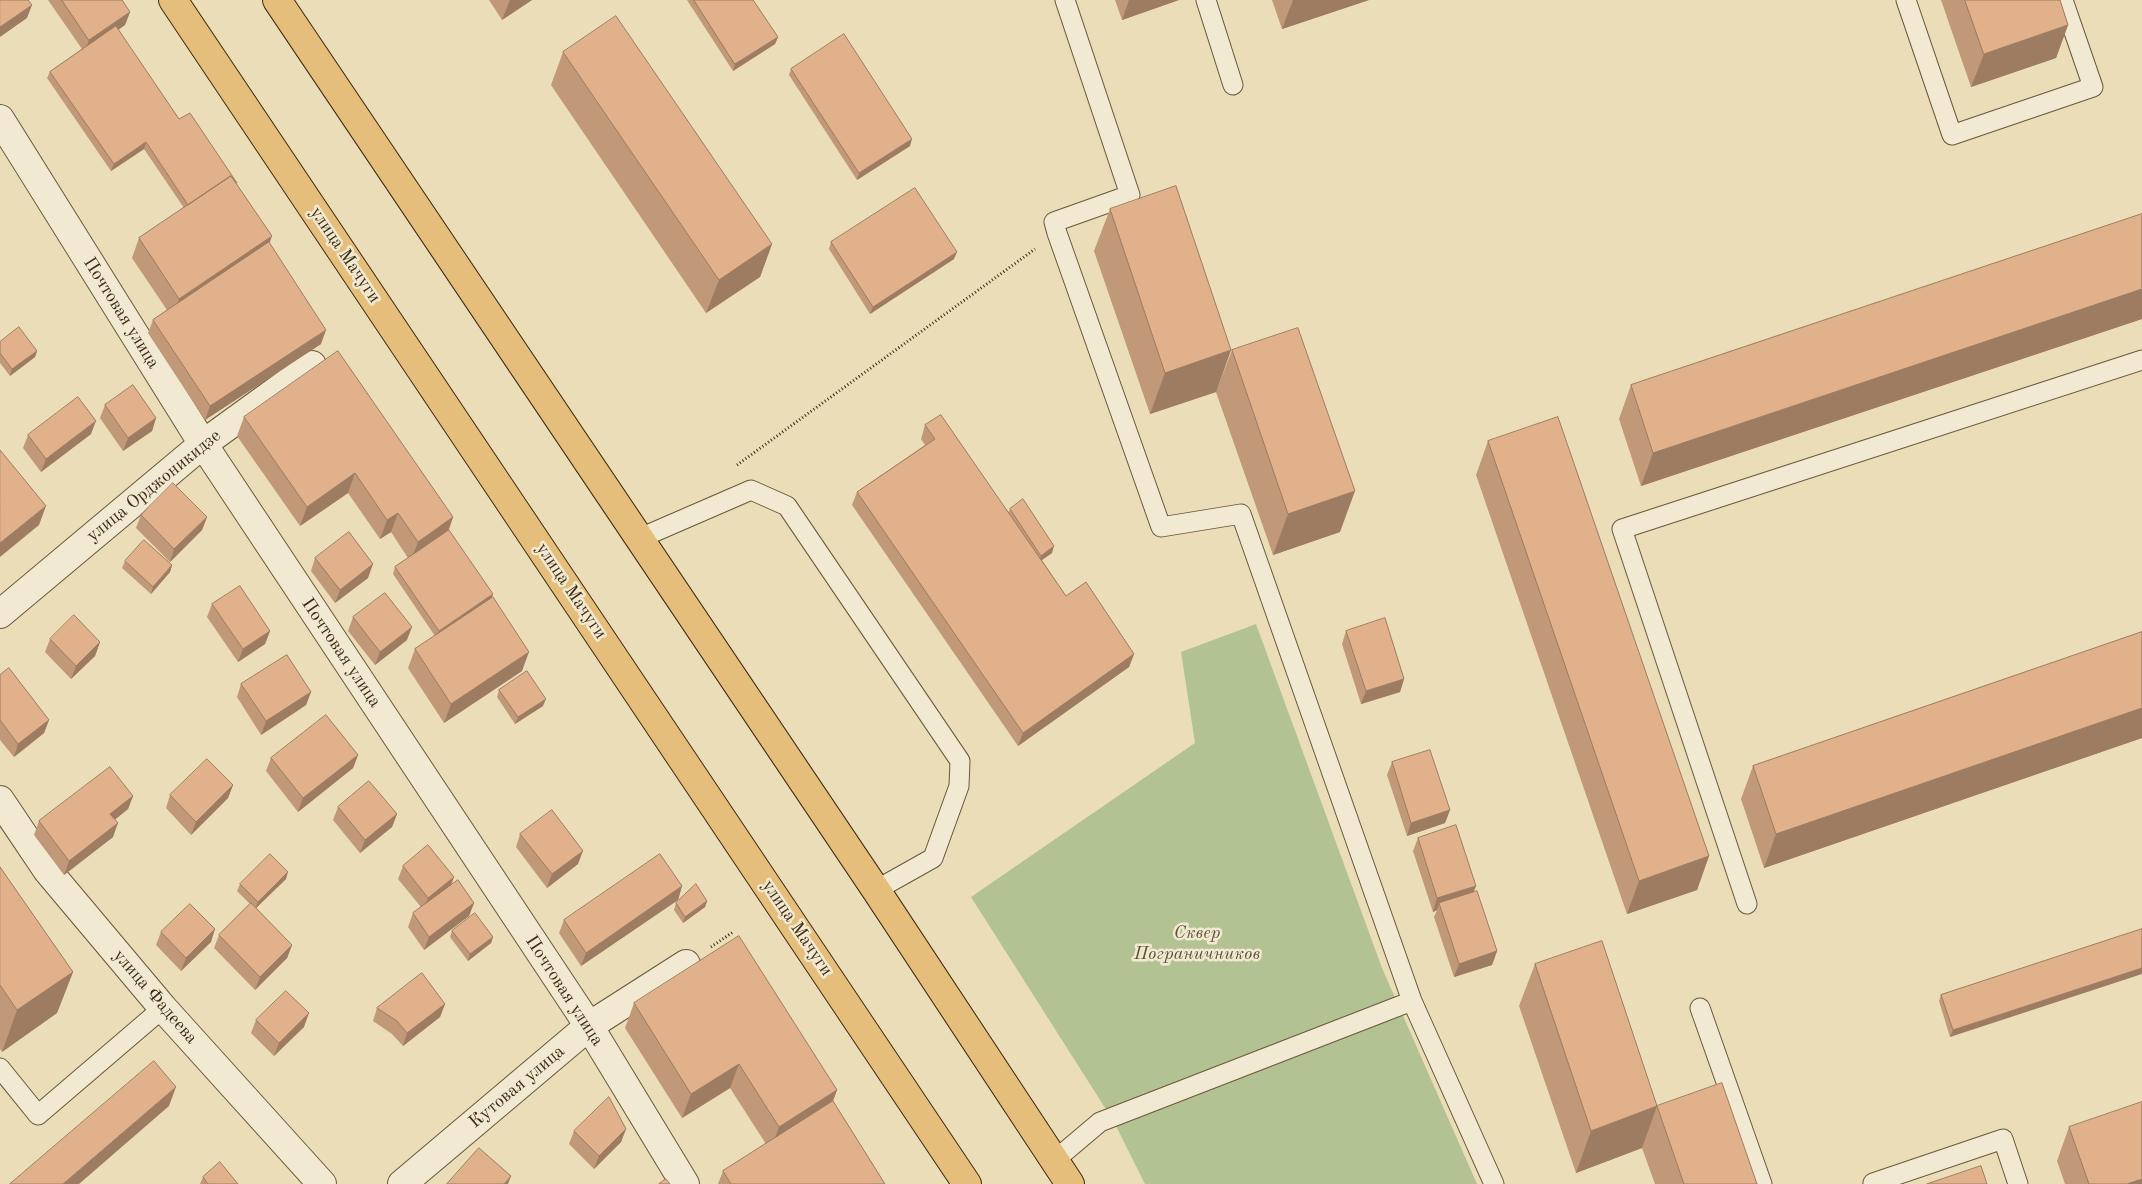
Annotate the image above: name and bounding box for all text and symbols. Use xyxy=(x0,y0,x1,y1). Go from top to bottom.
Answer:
street label: улица Мачуги xyxy=(305,203,385,307)
street label: Почтовая улица xyxy=(78,253,164,373)
street label: улица Орджоникидзе xyxy=(83,425,225,547)
street label: улица Мачуги xyxy=(531,539,611,643)
street label: Почтовая улица xyxy=(296,594,386,712)
street label: улица Мачуги xyxy=(757,876,837,980)
park label: Сквер Пограничников xyxy=(1134,922,1260,964)
street label: Почтовая улица xyxy=(520,932,608,1050)
street label: улица Фадеева xyxy=(108,945,202,1049)
street label: Кутовая улица xyxy=(465,1041,569,1133)

